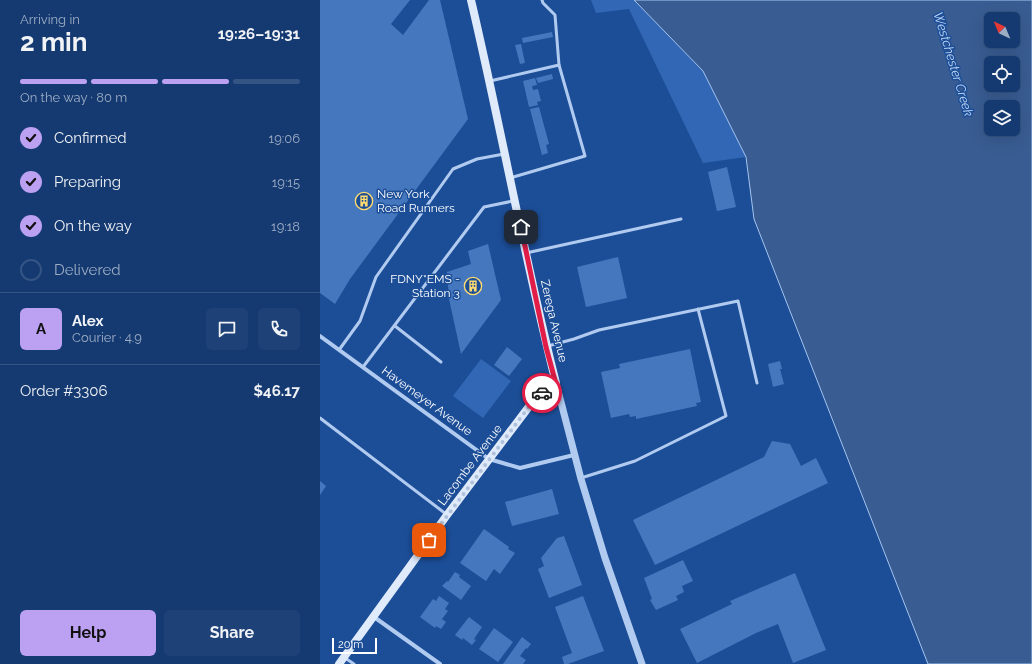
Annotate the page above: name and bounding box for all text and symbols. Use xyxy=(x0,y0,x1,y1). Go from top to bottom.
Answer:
water label: Westchester Creek xyxy=(930,10,977,118)
text: Arriving in xyxy=(20,12,80,27)
north arrow xyxy=(984,12,1020,48)
map controls xyxy=(984,12,1020,136)
text: 19:26–19:31 xyxy=(218,25,300,43)
text: 2 min xyxy=(20,27,87,57)
button: locate xyxy=(984,56,1020,92)
text: On the way · 80 m xyxy=(20,90,127,105)
button: layers xyxy=(984,100,1020,136)
icon: check xyxy=(20,127,42,149)
text: Confirmed xyxy=(54,129,127,147)
text: 19:06 xyxy=(269,131,300,146)
icon: check xyxy=(20,171,42,193)
text: Preparing xyxy=(54,173,121,191)
text: 19:15 xyxy=(272,175,300,190)
place label: New York Road Runners xyxy=(377,187,455,215)
building icon: New York Road Runners xyxy=(354,191,374,211)
pin xyxy=(504,210,538,244)
icon: check xyxy=(20,215,42,237)
icon: home xyxy=(510,216,532,238)
text: On the way xyxy=(54,217,132,235)
text: 19:18 xyxy=(271,219,300,234)
text: Delivered xyxy=(54,261,121,279)
place label: FDNY*EMS - Station 3 xyxy=(390,272,460,300)
building icon: FDNY*EMS - Station 3 xyxy=(463,276,483,296)
street label: Zerega Avenue xyxy=(538,278,570,364)
button: chat xyxy=(206,308,248,350)
button: phone xyxy=(258,308,300,350)
text: Alex xyxy=(72,312,103,330)
text: A xyxy=(36,320,46,338)
text: Courier · 4.9 xyxy=(72,330,142,345)
street label: Havemeyer Avenue xyxy=(379,364,475,438)
courier xyxy=(522,373,562,413)
text: Order #3306 xyxy=(20,382,108,400)
text: $46.17 xyxy=(254,382,300,400)
icon: car xyxy=(531,382,553,404)
street label: Lacombe Avenue xyxy=(435,422,505,508)
pin xyxy=(412,523,446,557)
icon: bag xyxy=(418,529,440,551)
button: Help xyxy=(20,610,156,656)
button: Share xyxy=(164,610,300,656)
scale bar xyxy=(332,636,377,655)
text: 20 m xyxy=(338,638,363,651)

